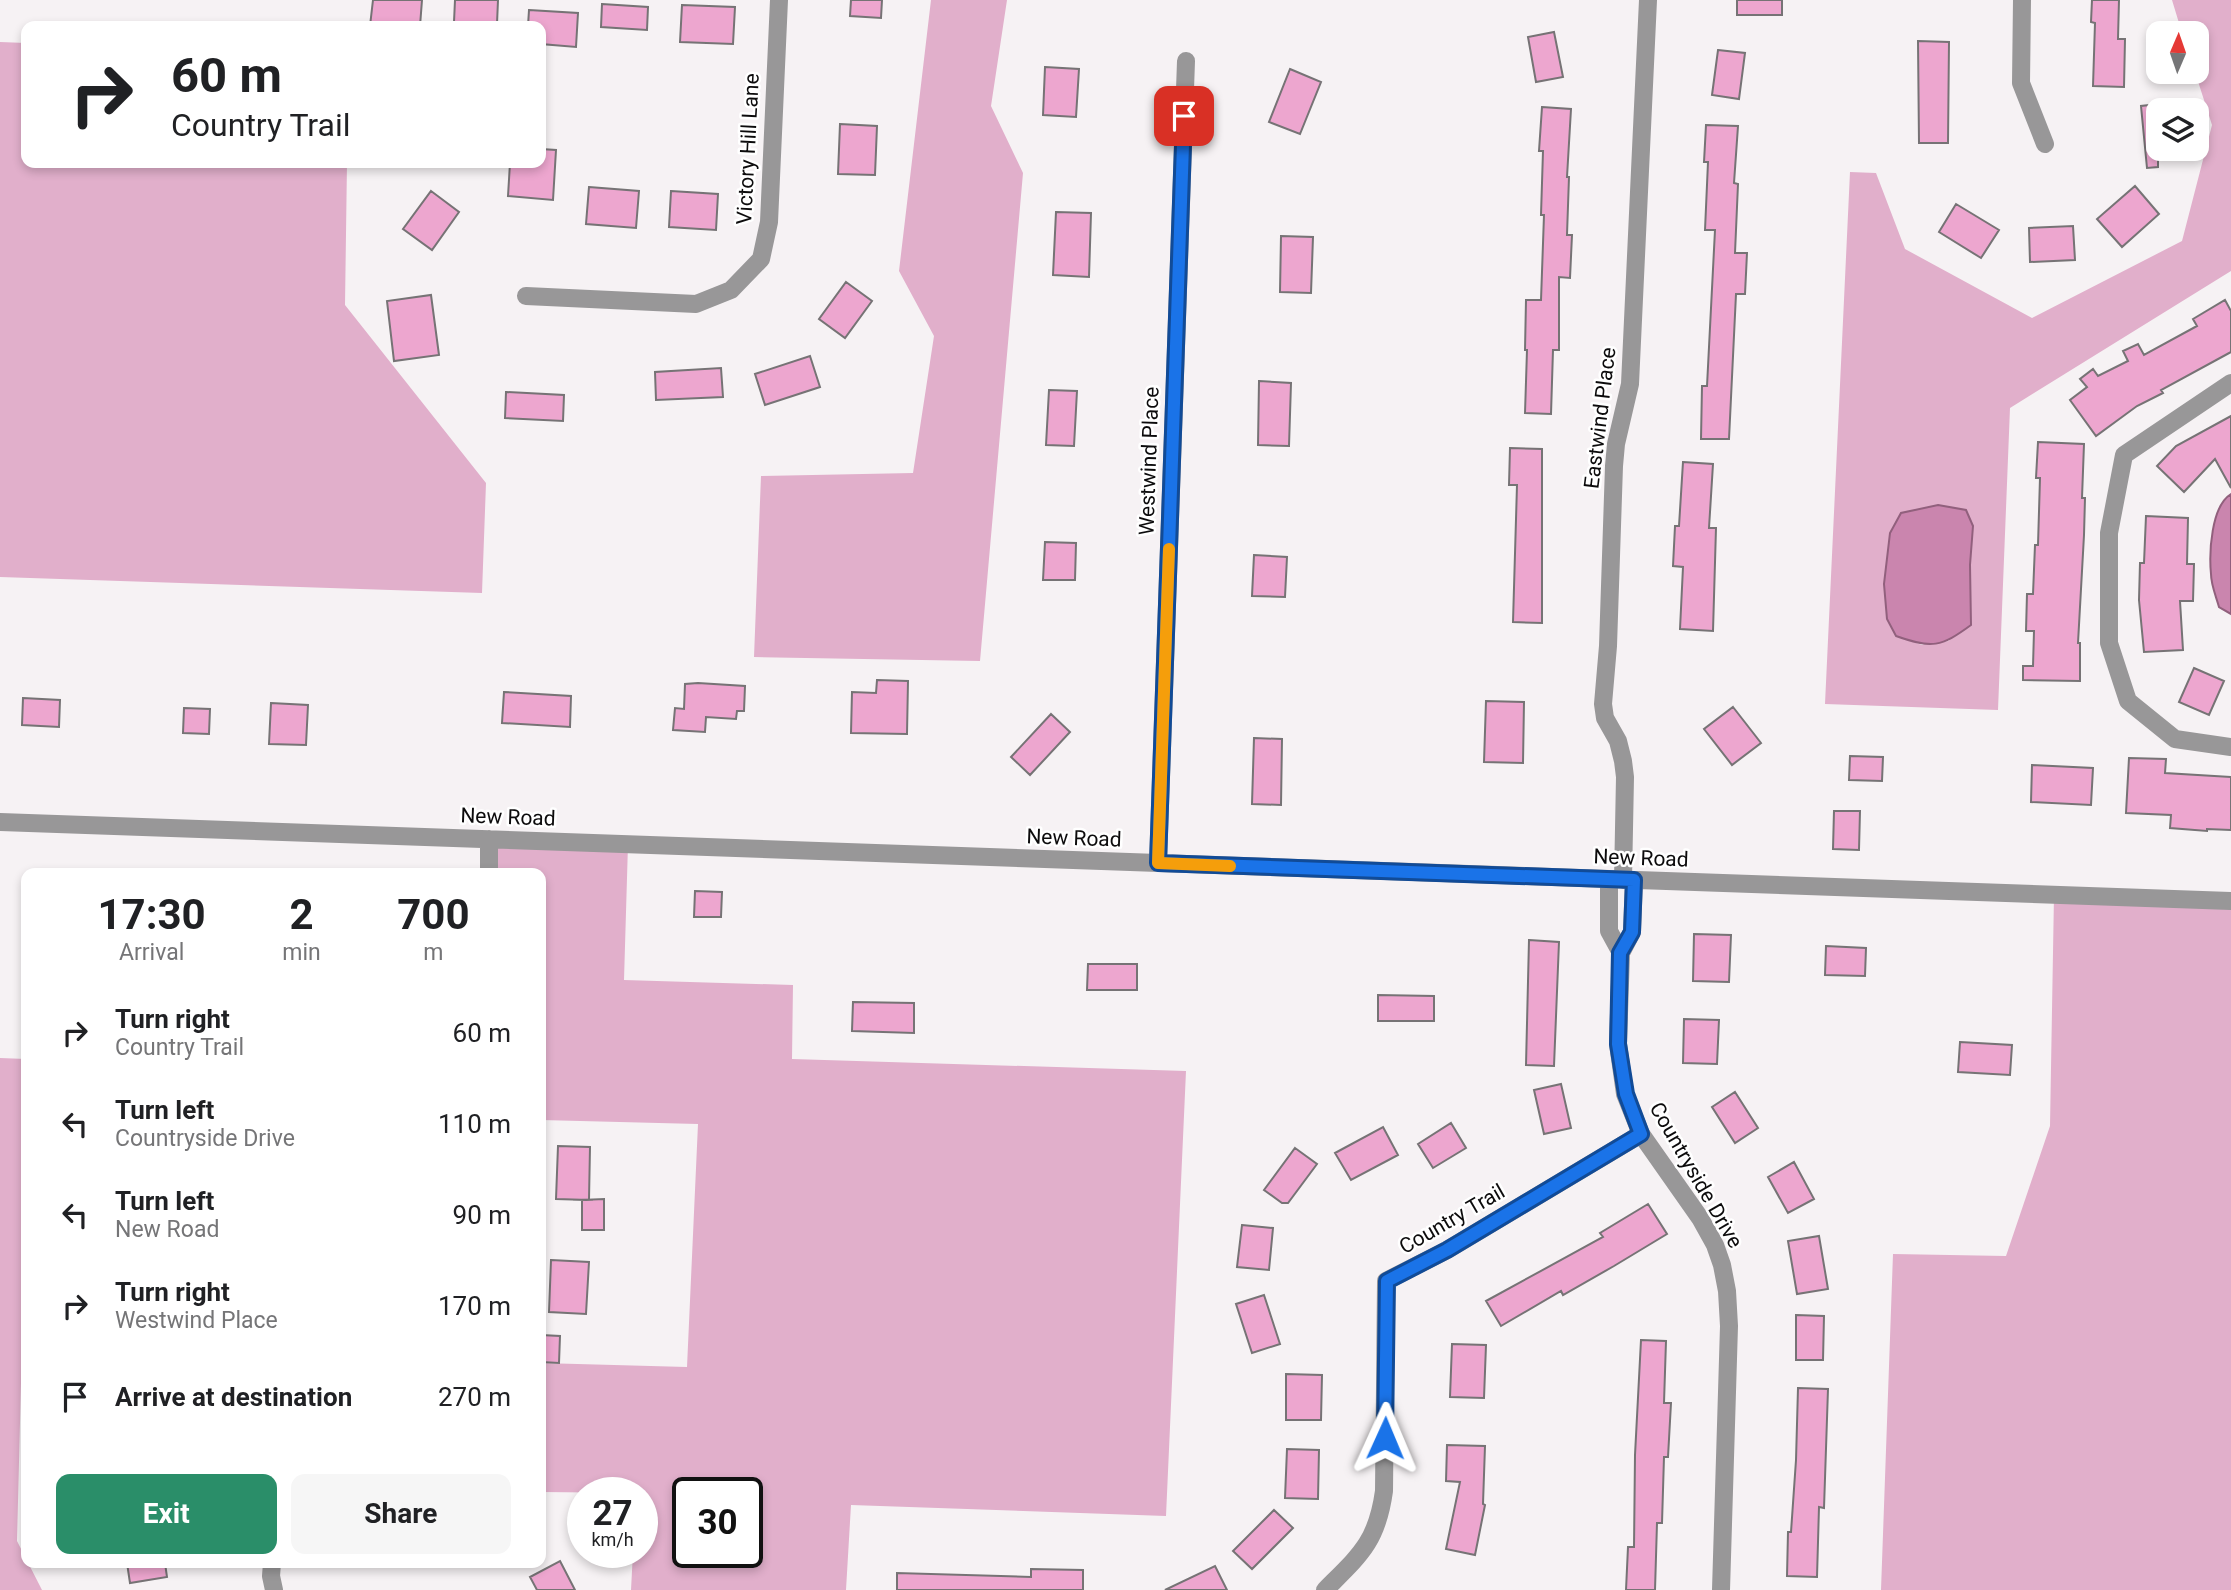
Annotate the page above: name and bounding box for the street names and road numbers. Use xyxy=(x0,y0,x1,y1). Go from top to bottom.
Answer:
street label: Victory Hill Lane xyxy=(732,73,764,225)
street label: Eastwind Place xyxy=(1579,346,1621,490)
street label: Westwind Place xyxy=(1134,386,1164,536)
street label: New Road xyxy=(460,803,556,831)
street label: New Road xyxy=(1026,824,1122,852)
street label: New Road xyxy=(1593,844,1689,872)
street label: Countryside Drive xyxy=(1645,1098,1747,1252)
street label: Country Trail xyxy=(1395,1179,1509,1259)

